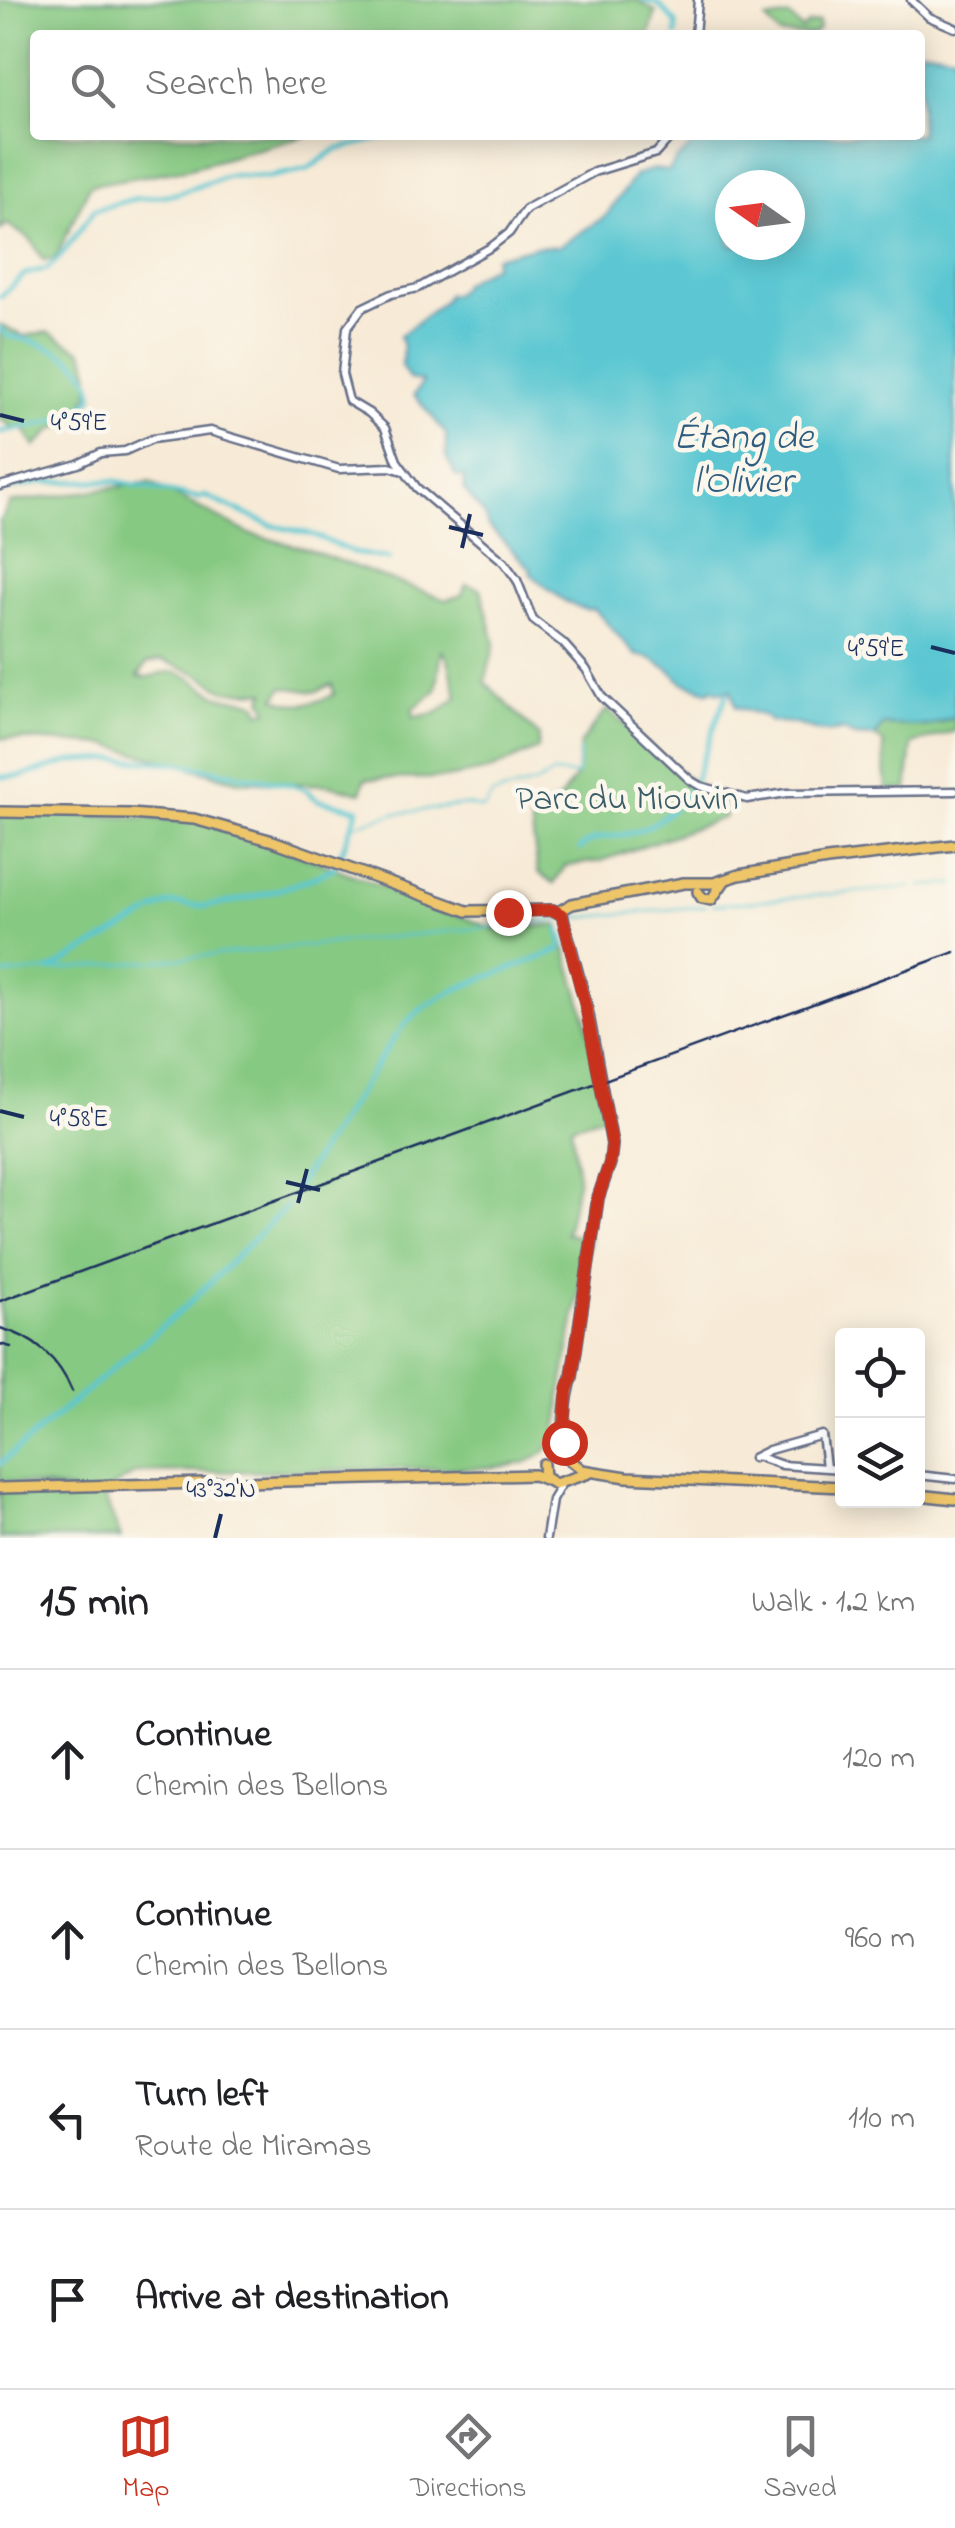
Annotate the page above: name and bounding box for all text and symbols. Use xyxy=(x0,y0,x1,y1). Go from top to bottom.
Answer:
search box xyxy=(30,30,925,140)
text: Search here xyxy=(145,57,327,113)
icon: search xyxy=(65,58,120,113)
north arrow xyxy=(715,170,805,260)
text: 4°59'E xyxy=(51,406,107,442)
water label: Étang de l'Olivier xyxy=(673,411,815,511)
text: 4°59'E xyxy=(848,632,904,668)
park label: Parc du Miouvin xyxy=(515,775,739,826)
route end xyxy=(486,890,532,936)
text: 4°58'E xyxy=(50,1102,108,1138)
map controls xyxy=(835,1328,925,1508)
button: locate xyxy=(835,1328,925,1418)
button: layers xyxy=(835,1418,925,1508)
route start xyxy=(542,1420,588,1466)
text: 43°32'N xyxy=(186,1473,256,1509)
text: 15 min xyxy=(40,1573,149,1634)
text: Walk · 1.2 km xyxy=(751,1580,915,1627)
text: Continue xyxy=(135,1708,271,1764)
icon: ahead xyxy=(40,1732,95,1787)
text: 120 m xyxy=(842,1736,915,1783)
text: Chemin des Bellons xyxy=(135,1764,388,1811)
text: Continue xyxy=(135,1888,271,1944)
icon: ahead xyxy=(40,1912,95,1967)
text: 960 m xyxy=(845,1916,915,1963)
text: Chemin des Bellons xyxy=(135,1944,388,1991)
text: Turn left xyxy=(135,2068,268,2124)
icon: left xyxy=(40,2092,95,2147)
text: 110 m xyxy=(848,2096,915,2143)
text: Route de Miramas xyxy=(135,2124,372,2171)
text: Arrive at destination xyxy=(135,2271,449,2327)
icon: arrive xyxy=(40,2272,95,2327)
tab: Map xyxy=(118,2409,173,2510)
tab: Directions xyxy=(410,2409,527,2510)
tab: Saved xyxy=(764,2409,837,2510)

